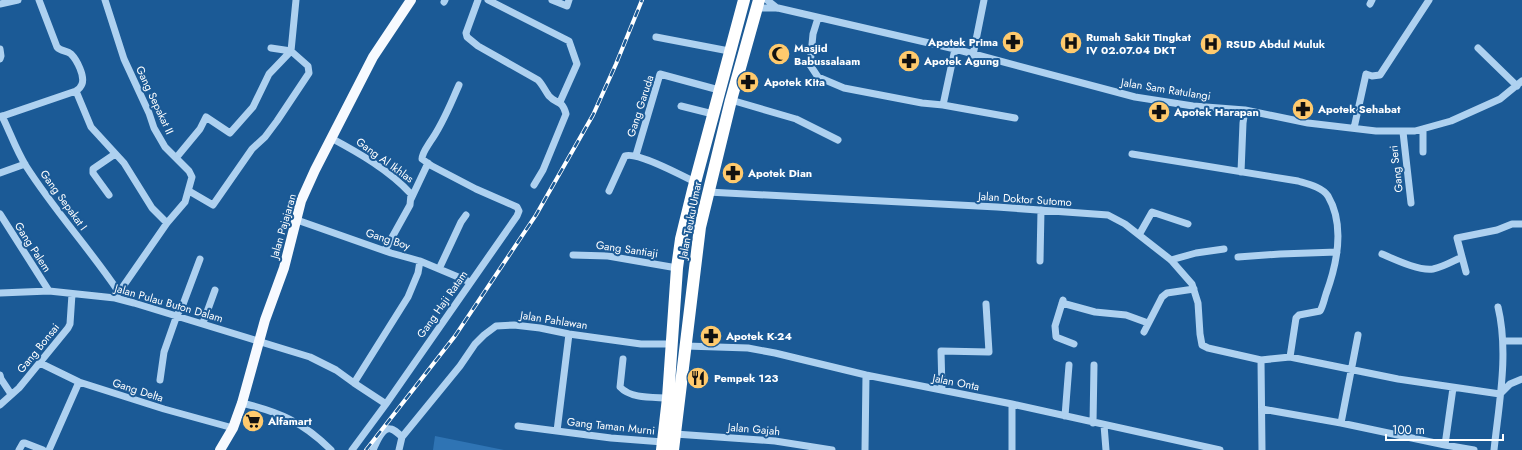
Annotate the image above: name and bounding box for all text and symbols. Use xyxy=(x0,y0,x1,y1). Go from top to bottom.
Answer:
pharmacy icon: Apotek Prima xyxy=(1000,29,1026,55)
place label: Rumah Sakit Tingkat IV 02.07.04 DKT xyxy=(1086,29,1191,58)
hospital icon: Rumah Sakit Tingkat IV 02.07.04 DKT xyxy=(1058,30,1084,56)
hospital icon: RSUD Abdul Muluk xyxy=(1198,31,1224,57)
place label: Apotek Prima xyxy=(927,34,998,50)
place label: RSUD Abdul Muluk xyxy=(1226,36,1326,52)
place label: Masjid Babussalaam xyxy=(794,40,860,69)
mosque icon: Masjid Babussalaam xyxy=(766,41,792,67)
pharmacy icon: Apotek Agung xyxy=(896,48,922,74)
place label: Apotek Agung xyxy=(923,53,999,69)
street label: Gang Sepakat II xyxy=(132,63,178,137)
pharmacy icon: Apotek Kita xyxy=(735,69,761,95)
street label: Gang Garuda xyxy=(622,73,658,139)
place label: Apotek Kita xyxy=(763,74,825,90)
street label: Jalan Sam Ratulangi xyxy=(1118,74,1212,104)
pharmacy icon: Apotek Sehabat xyxy=(1290,96,1316,122)
pharmacy icon: Apotek Harapan xyxy=(1146,99,1172,125)
place label: Apotek Sehabat xyxy=(1317,101,1401,117)
place label: Apotek Harapan xyxy=(1173,104,1259,120)
street label: Gang Al Ikhlas xyxy=(353,134,418,187)
street label: Gang Seri xyxy=(1385,144,1407,194)
pharmacy icon: Apotek Dian xyxy=(720,160,746,186)
place label: Apotek Dian xyxy=(747,165,812,181)
street label: Gang Sepakat I xyxy=(37,167,91,233)
street label: Jalan Teuku Umar xyxy=(674,180,705,262)
street label: Jalan Doktor Sutomo xyxy=(976,188,1072,210)
street label: Jalan Pajajaran xyxy=(266,192,300,262)
street label: Gang Palem xyxy=(11,219,55,275)
street label: Gang Boy xyxy=(364,224,412,254)
street label: Gang Santiaji xyxy=(595,237,659,261)
street label: Gang Haji Ratam xyxy=(413,267,471,341)
street label: Jalan Pulau Buton Dalam xyxy=(111,279,225,326)
street label: Jalan Pahlawan xyxy=(517,306,589,333)
street label: Gang Bonsai xyxy=(13,320,63,376)
pharmacy icon: Apotek K-24 xyxy=(698,323,724,349)
place label: Apotek K-24 xyxy=(725,328,792,344)
restaurant icon: Pempek 123 xyxy=(685,365,711,391)
street label: Jalan Onta xyxy=(929,369,981,394)
place label: Pempek 123 xyxy=(714,370,778,386)
street label: Gang Delta xyxy=(110,374,166,406)
supermarket icon: Alfamart xyxy=(240,408,266,434)
place label: Alfamart xyxy=(267,413,312,429)
street label: Gang Taman Murni xyxy=(566,413,656,439)
scale bar xyxy=(1386,416,1503,442)
street label: Jalan Gajah xyxy=(725,419,781,439)
text: 100 m xyxy=(1392,421,1425,439)

